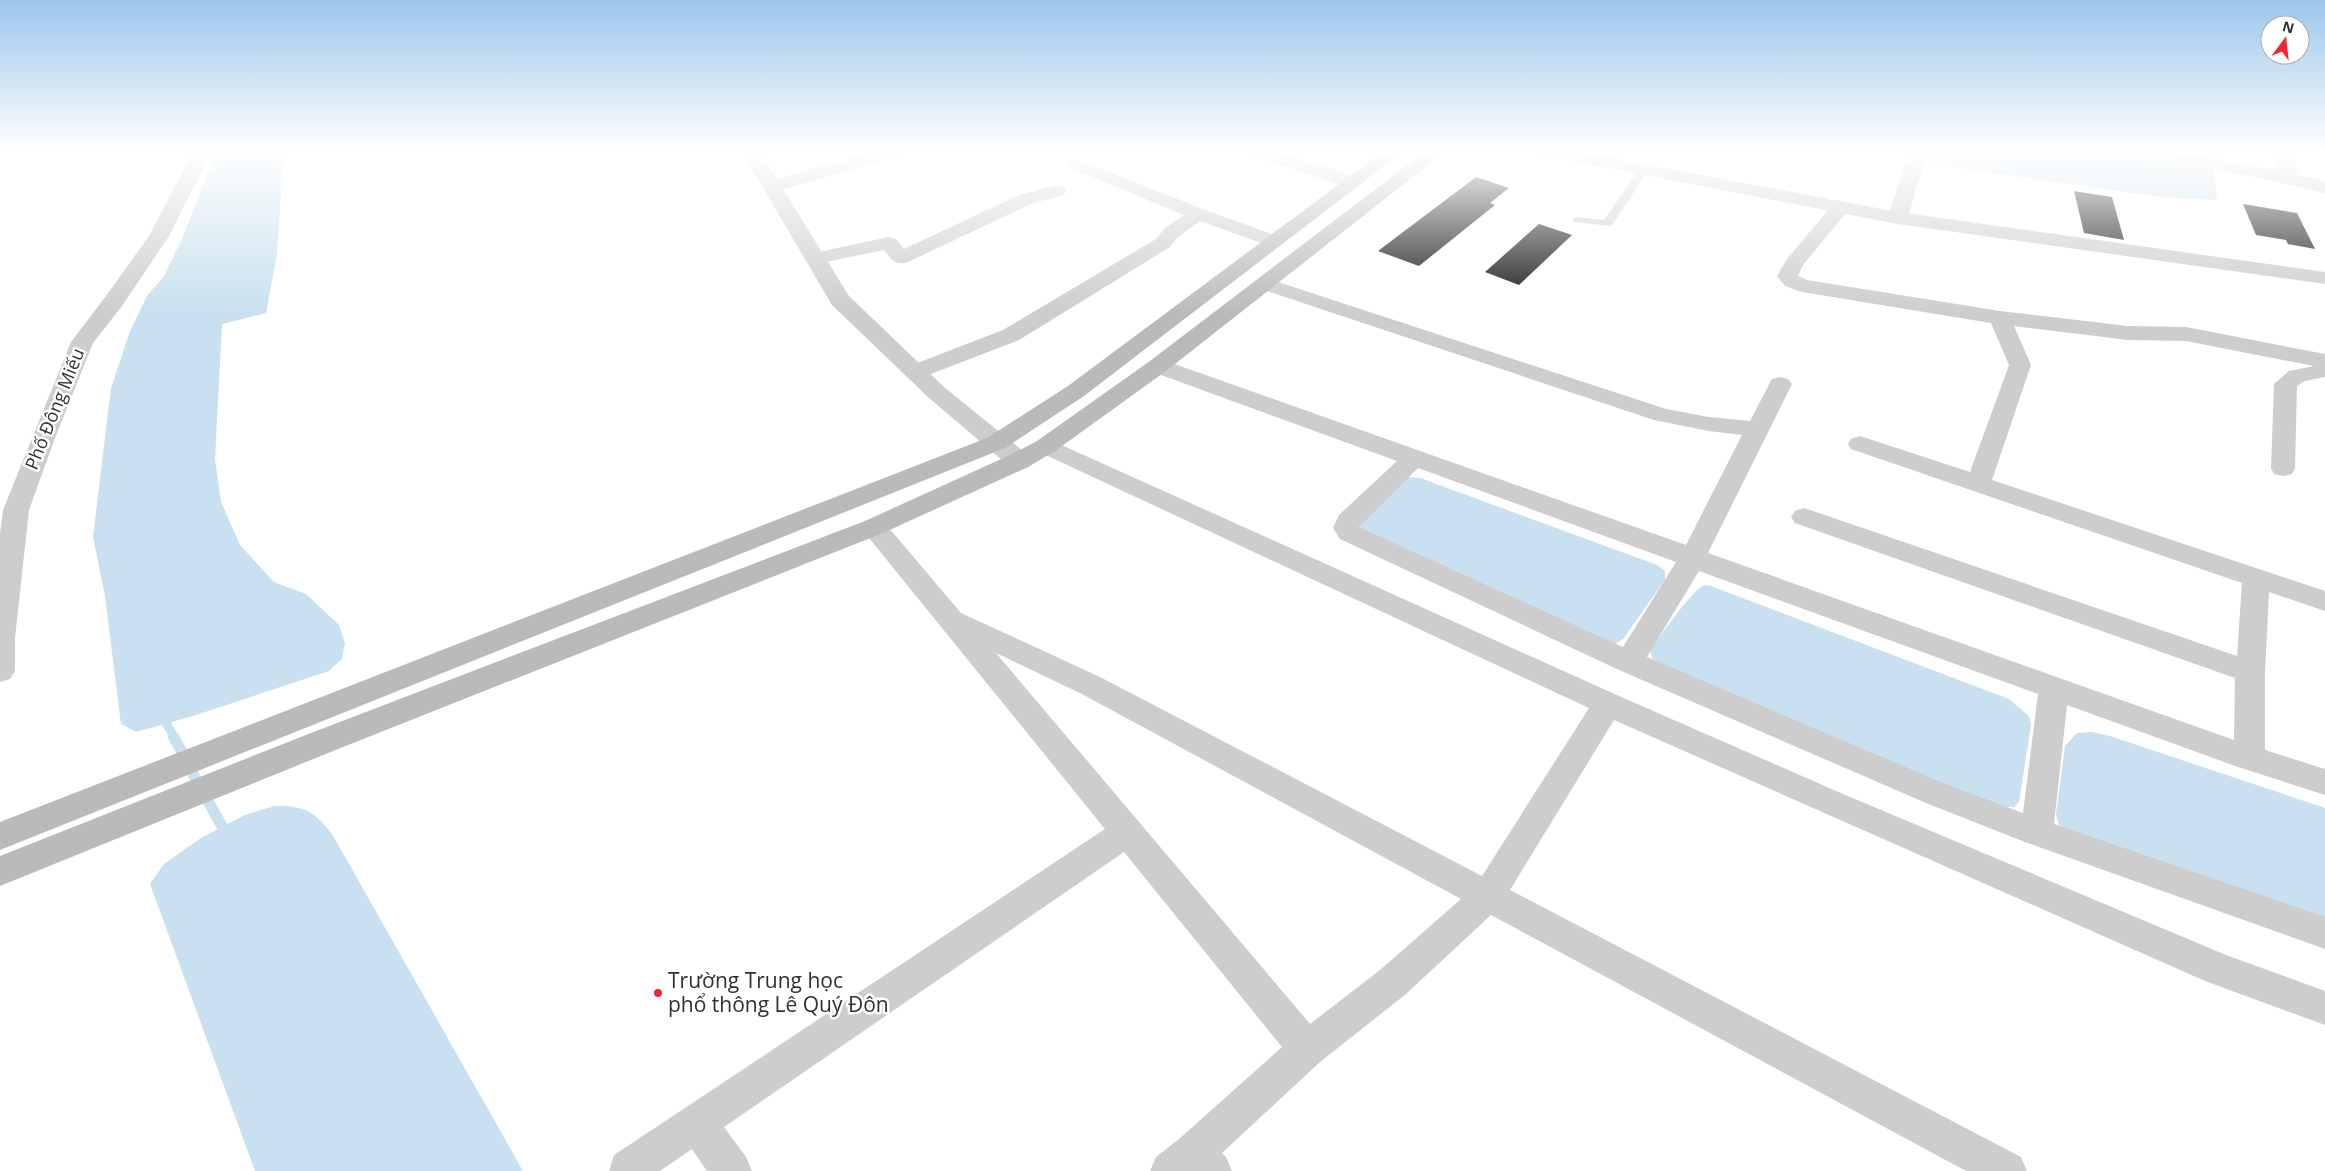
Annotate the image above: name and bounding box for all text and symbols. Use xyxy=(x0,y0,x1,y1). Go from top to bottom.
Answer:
north arrow xyxy=(2260,15,2310,65)
text: N xyxy=(2281,16,2296,38)
street label: Phố Đông Miếu xyxy=(19,344,89,473)
place label: Trường Trung học phổ thông Lê Quý Đôn xyxy=(668,966,889,1018)
marker: Trường Trung học phổ thông Lê Quý Đôn xyxy=(652,987,664,999)

